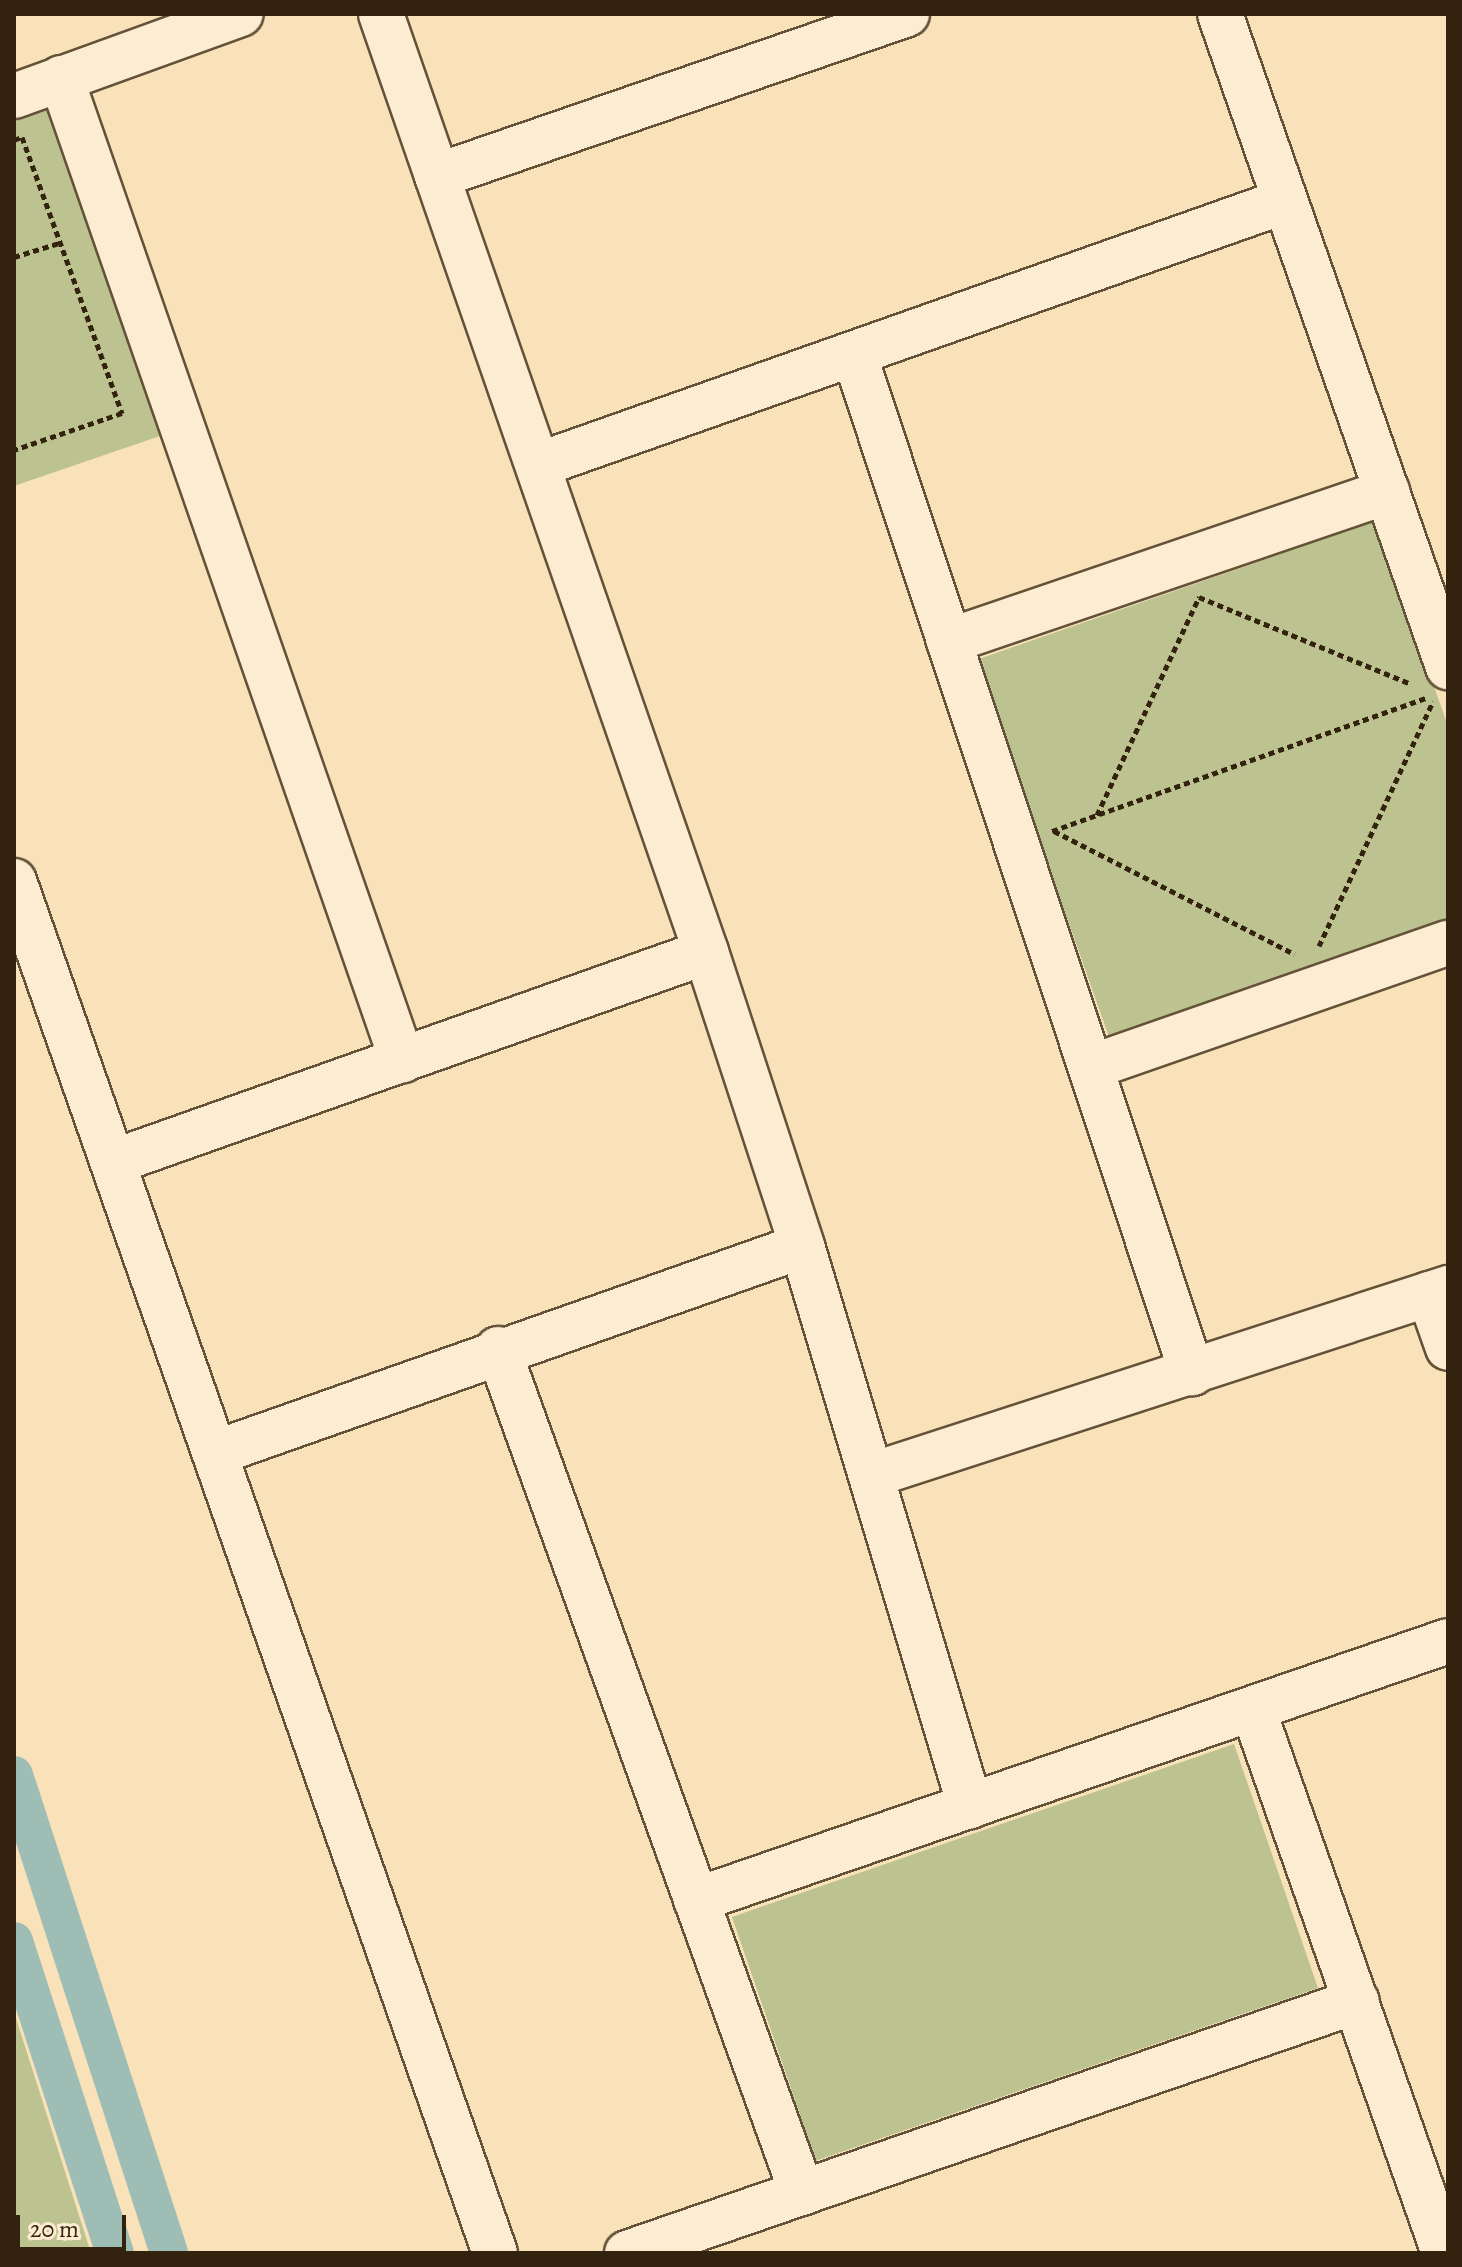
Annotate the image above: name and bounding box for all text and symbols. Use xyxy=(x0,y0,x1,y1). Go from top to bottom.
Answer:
scale bar xyxy=(20,2199,130,2249)
text: 20 m xyxy=(30,2213,79,2245)

